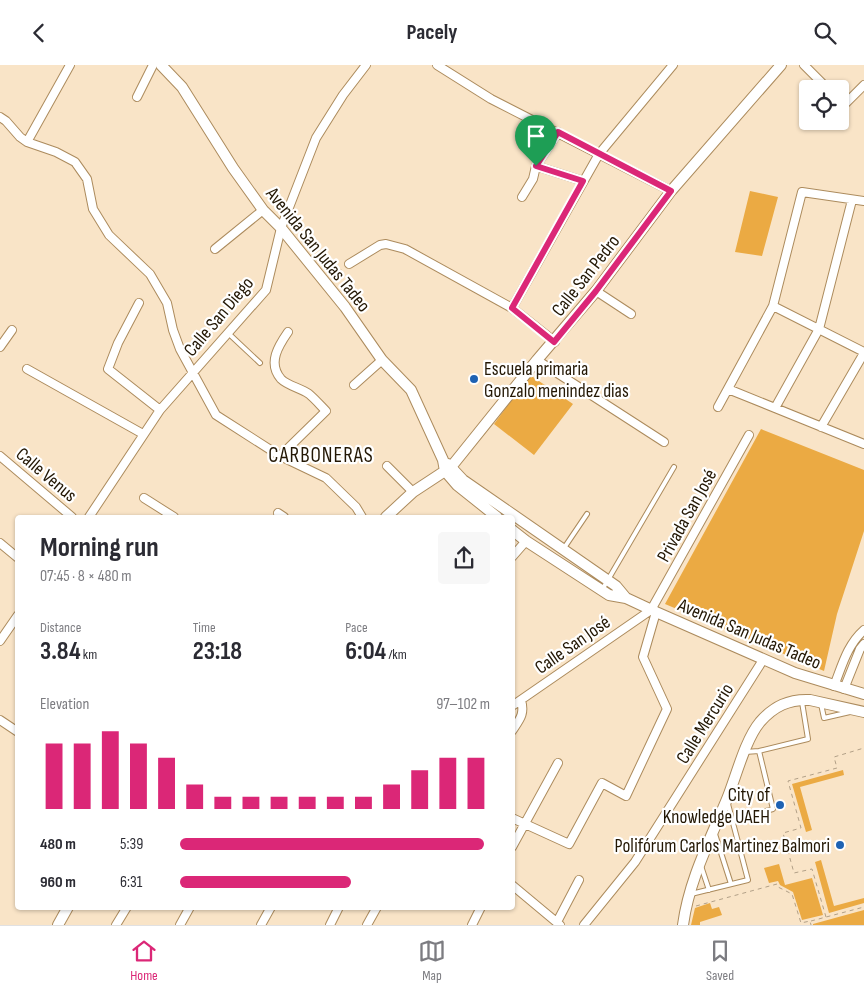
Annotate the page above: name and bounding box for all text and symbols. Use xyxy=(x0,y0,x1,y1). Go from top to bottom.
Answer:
icon: back xyxy=(25,19,53,47)
text: Pacely xyxy=(407,19,457,46)
icon: search xyxy=(811,19,839,47)
map controls xyxy=(799,80,849,130)
button: locate xyxy=(799,80,849,130)
pin xyxy=(515,115,557,166)
icon: arrive xyxy=(522,122,550,150)
street label: Avenida San Judas Tadeo xyxy=(260,182,375,317)
street label: Calle San Pedro xyxy=(547,231,625,321)
street label: Calle San Diego xyxy=(179,273,259,361)
place label: Escuela primaria Gonzalo menindez dias xyxy=(484,358,629,403)
marker: Escuela primaria Gonzalo menindez dias xyxy=(468,373,480,385)
street label: Calle Venus xyxy=(11,443,81,507)
district label: CARBONERAS xyxy=(268,443,374,468)
street label: Privada San José xyxy=(652,465,722,566)
text: Morning run xyxy=(40,531,159,564)
button: share xyxy=(438,532,490,584)
text: 07:45 · 8 × 480 m xyxy=(40,567,131,586)
street label: Avenida San Judas Tadeo xyxy=(673,593,825,675)
street label: Calle San José xyxy=(531,611,615,680)
text: Distance xyxy=(40,619,81,636)
text: Time xyxy=(193,619,216,636)
text: Pace xyxy=(345,619,368,636)
text: 3.84 xyxy=(40,636,81,667)
text: 23:18 xyxy=(193,636,242,667)
text: 6:04 xyxy=(345,636,386,667)
text: km xyxy=(81,646,97,663)
text: /km xyxy=(386,646,407,663)
street label: Calle Mercurio xyxy=(672,679,739,768)
text: Elevation xyxy=(40,695,89,714)
text: 97–102 m xyxy=(436,695,490,714)
place label: City of Knowledge UAEH xyxy=(663,784,770,829)
marker: City of Knowledge UAEH xyxy=(774,799,786,811)
text: 480 m xyxy=(40,835,76,854)
text: 5:39 xyxy=(120,835,143,854)
place label: Polifórum Carlos Martinez Balmori xyxy=(614,835,830,858)
marker: Polifórum Carlos Martinez Balmori xyxy=(834,839,846,851)
text: 960 m xyxy=(40,873,76,892)
text: 6:31 xyxy=(120,873,142,892)
tab: Home xyxy=(130,937,158,984)
tab: Map xyxy=(418,937,446,984)
tab: Saved xyxy=(706,937,734,984)

